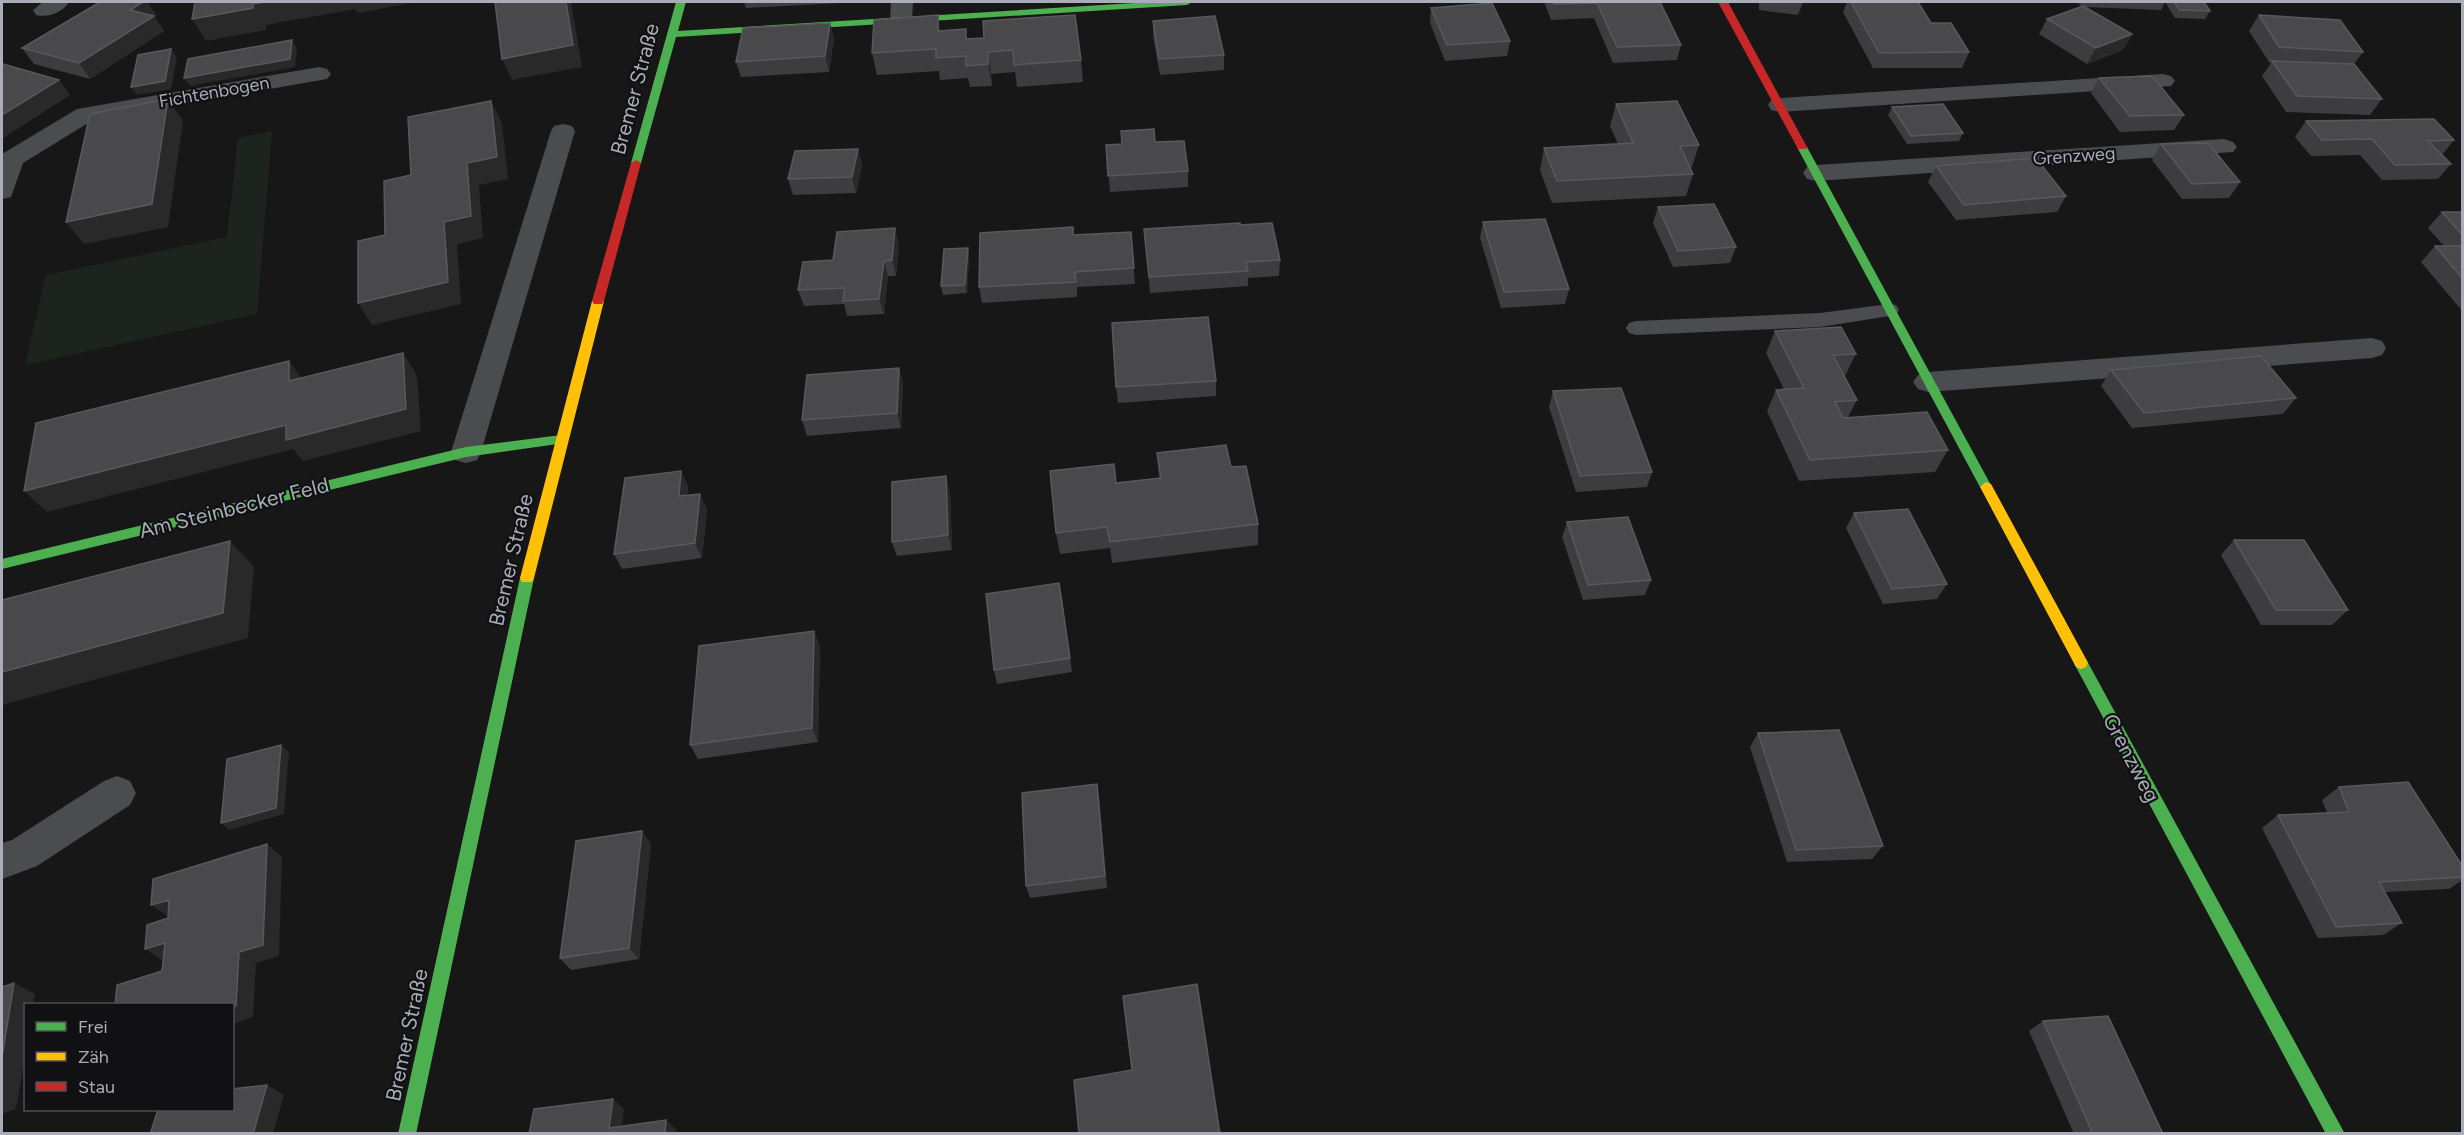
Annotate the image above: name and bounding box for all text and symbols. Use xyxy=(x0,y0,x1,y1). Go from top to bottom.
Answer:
street label: Bremer Straße xyxy=(605,20,664,157)
street label: Fichtenbogen xyxy=(157,71,271,113)
street label: Grenzweg xyxy=(2032,142,2116,170)
street label: Am Steinbecker Feld xyxy=(136,472,331,543)
street label: Bremer Straße xyxy=(483,491,538,628)
street label: Grenzweg xyxy=(2098,709,2165,806)
street label: Bremer Straße xyxy=(380,966,433,1104)
legend xyxy=(24,1003,234,1111)
text: Frei xyxy=(78,1016,108,1038)
text: Zäh xyxy=(78,1046,109,1068)
text: Stau xyxy=(78,1076,115,1098)

